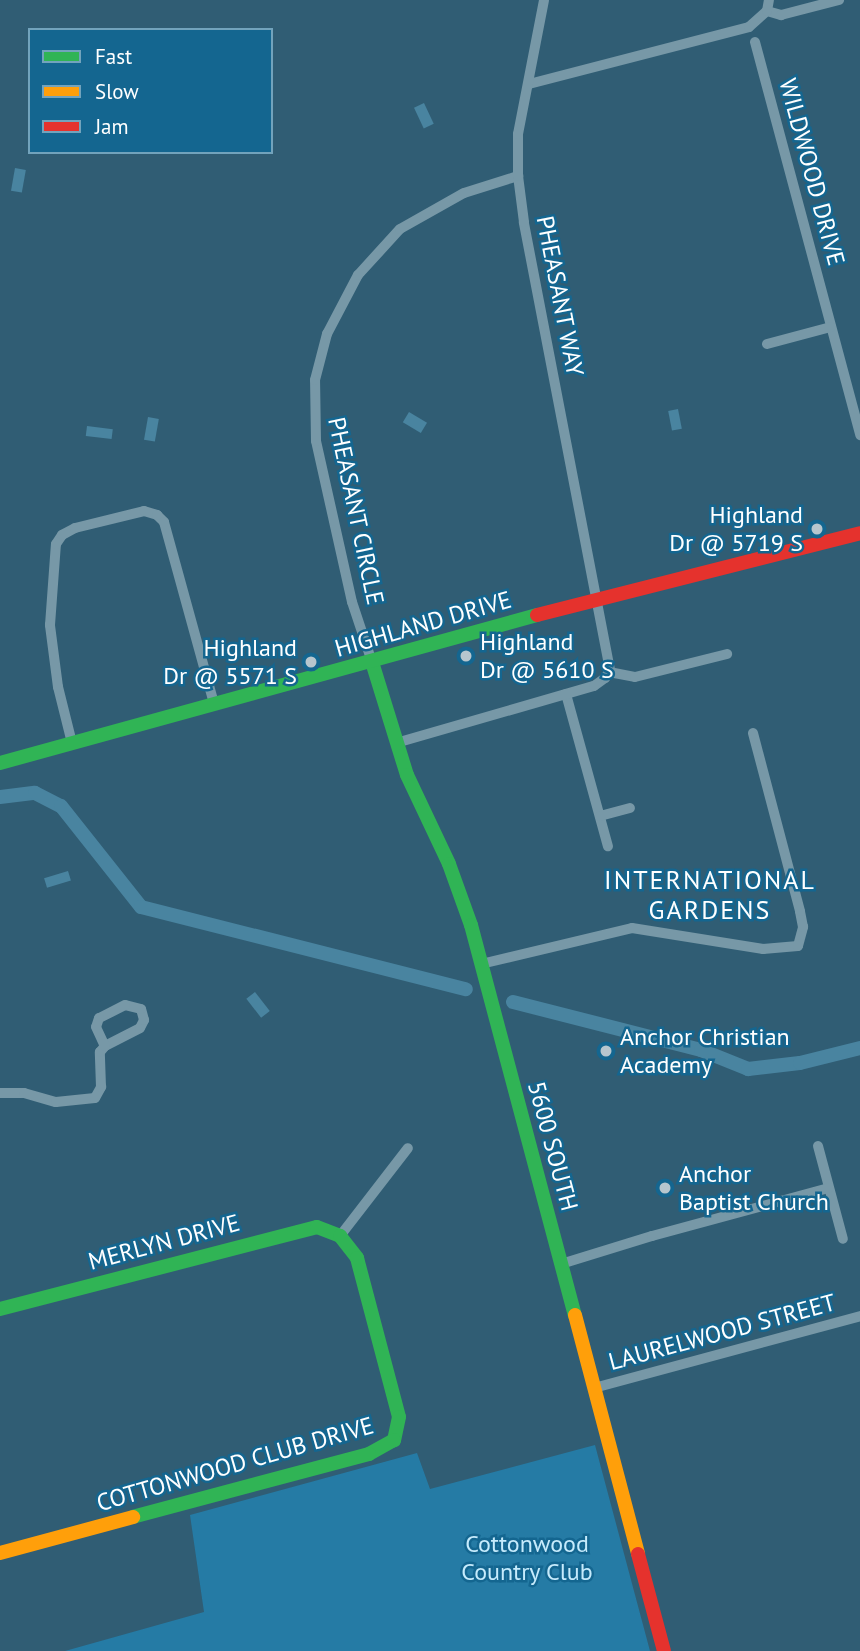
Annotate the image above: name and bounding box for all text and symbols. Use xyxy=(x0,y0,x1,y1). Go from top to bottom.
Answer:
legend xyxy=(28,28,273,154)
text: Fast xyxy=(95,43,132,70)
street label: WILDWOOD DRIVE xyxy=(773,75,851,269)
text: Slow xyxy=(95,78,139,105)
text: Jam xyxy=(95,113,129,140)
street label: PHEASANT WAY xyxy=(530,213,590,379)
street label: PHEASANT CIRCLE xyxy=(322,414,390,608)
place label: Highland Dr @ 5719 S xyxy=(669,501,803,557)
marker: Highland Dr @ 5719 S xyxy=(809,521,825,537)
street label: HIGHLAND DRIVE xyxy=(331,585,515,663)
place label: Highland Dr @ 5610 S xyxy=(480,628,614,684)
place label: Highland Dr @ 5571 S xyxy=(163,634,297,690)
marker: Highland Dr @ 5610 S xyxy=(458,648,474,664)
marker: Highland Dr @ 5571 S xyxy=(303,654,319,670)
district label: INTERNATIONAL GARDENS xyxy=(606,864,814,926)
place label: Anchor Christian Academy xyxy=(620,1023,790,1079)
marker: Anchor Christian Academy xyxy=(598,1043,614,1059)
street label: 5600 SOUTH xyxy=(522,1078,584,1214)
place label: Anchor Baptist Church xyxy=(679,1160,829,1216)
marker: Anchor Baptist Church xyxy=(657,1180,673,1196)
street label: MERLYN DRIVE xyxy=(85,1208,243,1276)
street label: LAURELWOOD STREET xyxy=(605,1288,839,1376)
street label: COTTONWOOD CLUB DRIVE xyxy=(93,1411,377,1517)
park label: Cottonwood Country Club xyxy=(461,1530,593,1586)

